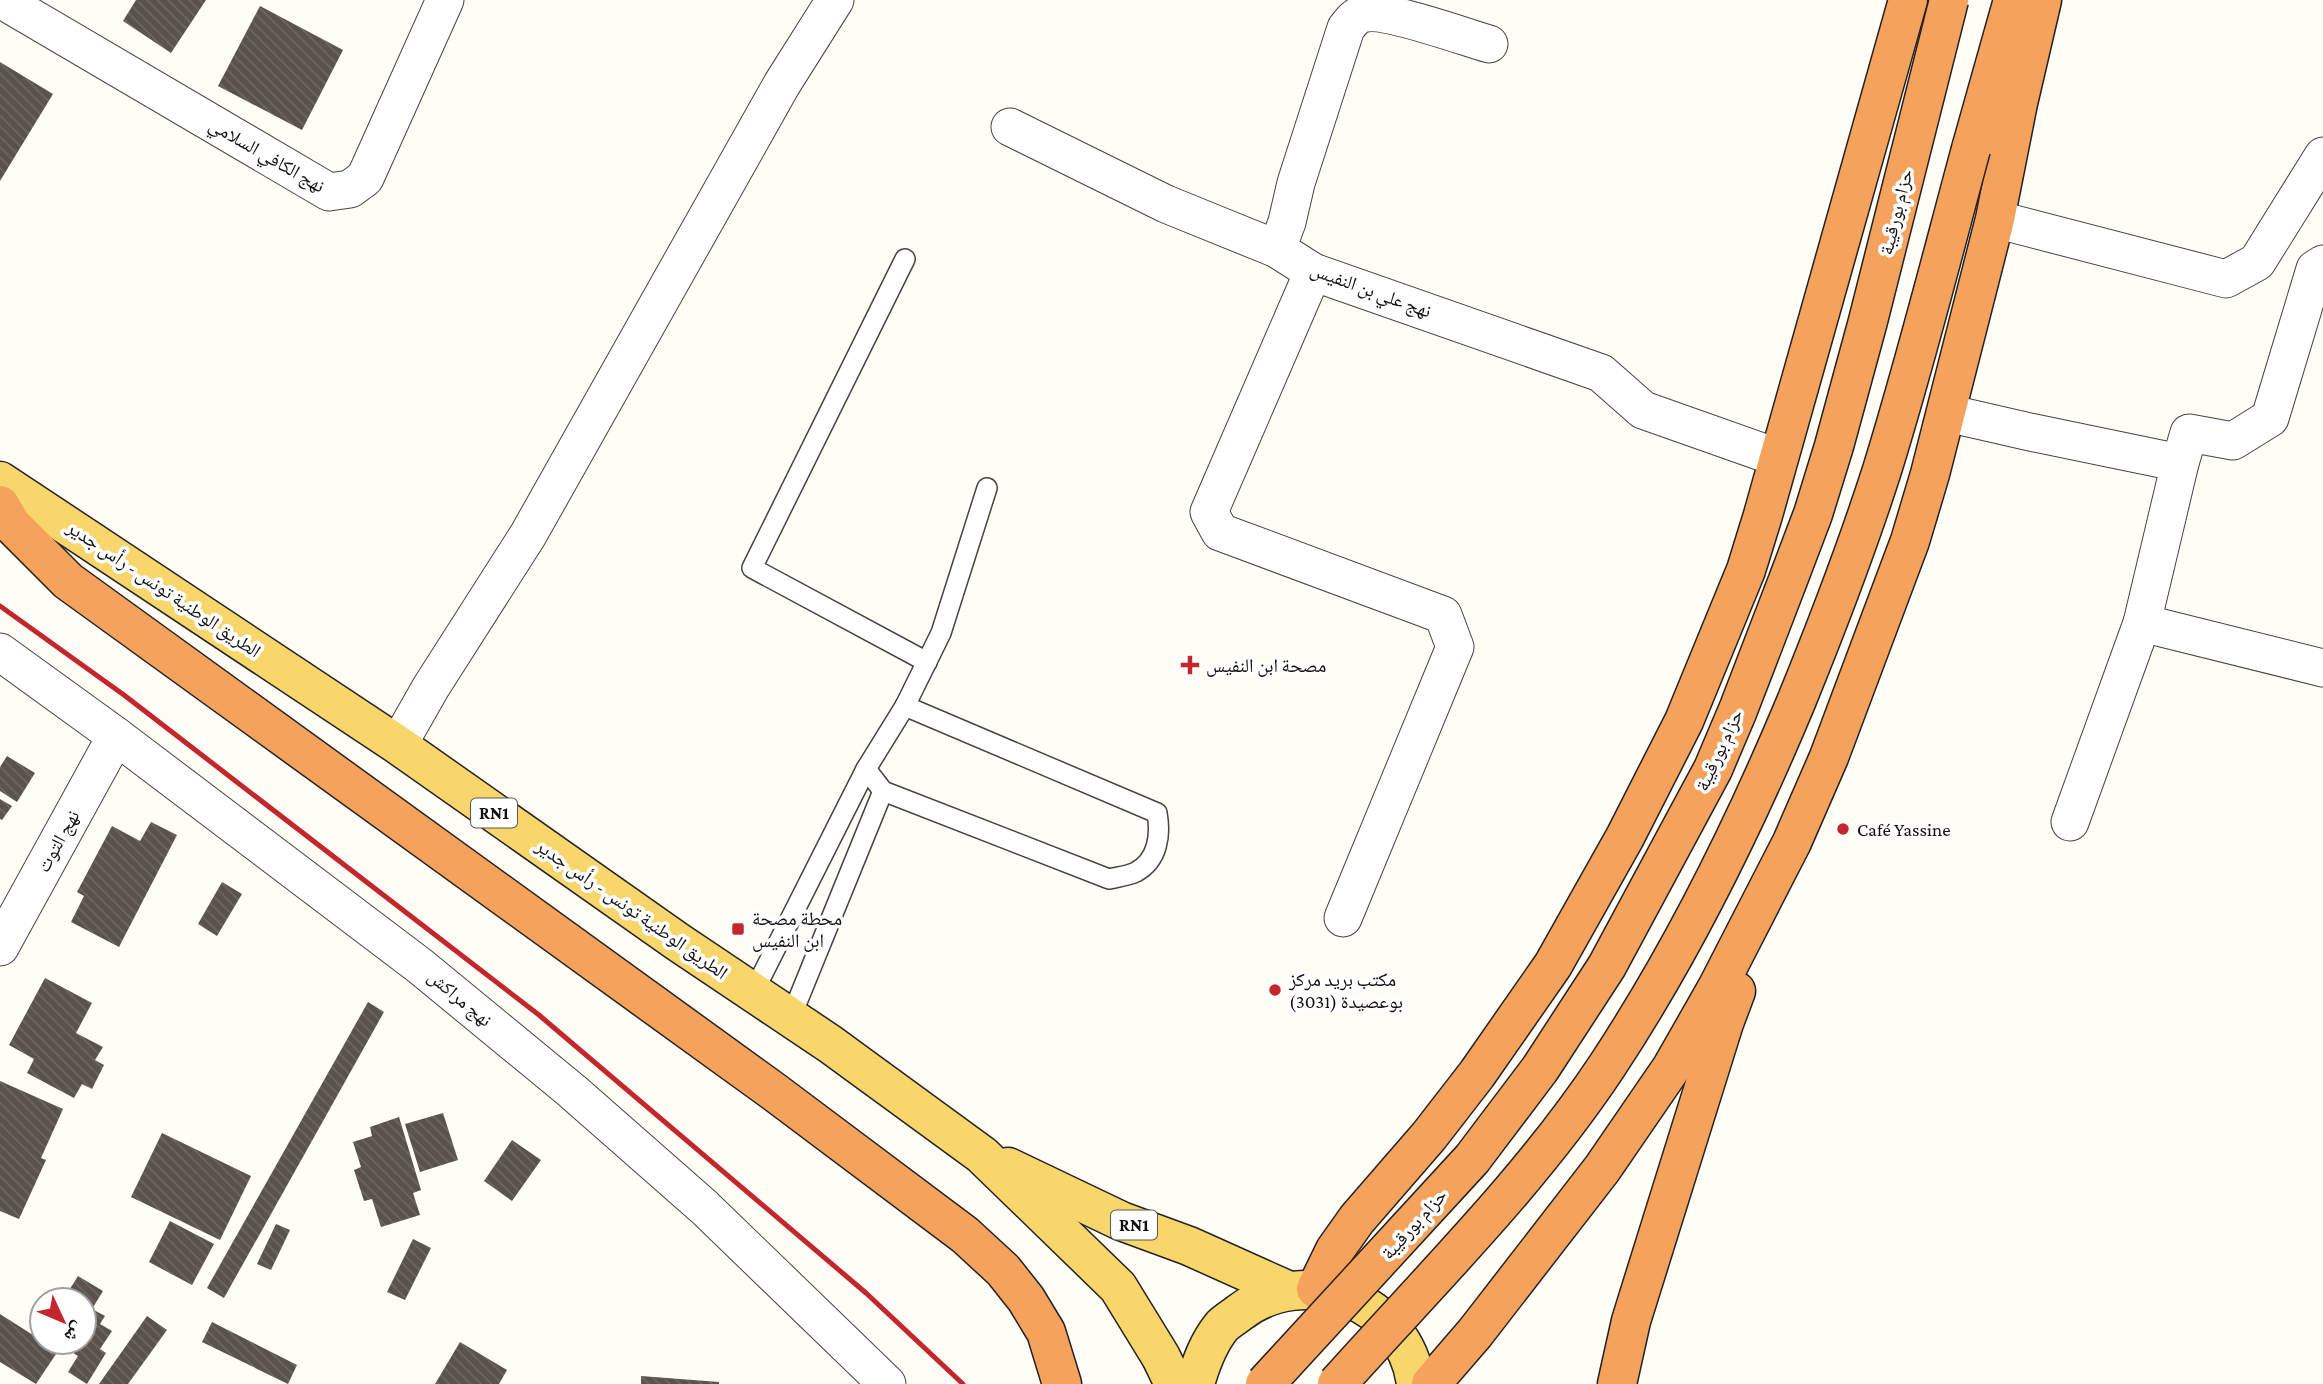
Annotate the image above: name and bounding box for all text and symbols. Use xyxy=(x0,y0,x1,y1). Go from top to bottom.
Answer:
street label: نهج الكافي السلامي xyxy=(203,113,328,201)
street label: حزام بورقيبة xyxy=(1875,167,1920,258)
street label: نهج علي بن النفيس xyxy=(1306,258,1434,326)
street label: الطريق الوطنية تونس - رأس جدير xyxy=(62,515,265,663)
marker: مصحة ابن النفيس xyxy=(1180,655,1200,675)
place label: مصحة ابن النفيس xyxy=(1206,655,1326,677)
street label: حزام بورقيبة xyxy=(1691,706,1750,795)
road number: RN1 xyxy=(471,798,517,828)
street label: نهج التوت xyxy=(32,806,85,877)
place label: Café Yassine xyxy=(1857,819,1950,840)
marker: Café Yassine xyxy=(1835,821,1851,837)
street label: الطريق الوطنية تونس - رأس جدير xyxy=(531,834,732,984)
place label: محطة مصحة ابن النفيس xyxy=(752,908,842,952)
marker: محطة مصحة ابن النفيس xyxy=(730,921,746,937)
street label: نهج مراكش xyxy=(423,965,496,1032)
place label: مكتب بريد مركز بوعصيدة (3031) xyxy=(1288,969,1403,1013)
marker: مكتب بريد مركز بوعصيدة (3031) xyxy=(1267,982,1283,998)
street label: حزام بورقيبة xyxy=(1377,1184,1453,1266)
road number: RN1 xyxy=(1111,1210,1157,1240)
north arrow xyxy=(28,1286,98,1356)
text: ش xyxy=(60,1317,89,1347)

